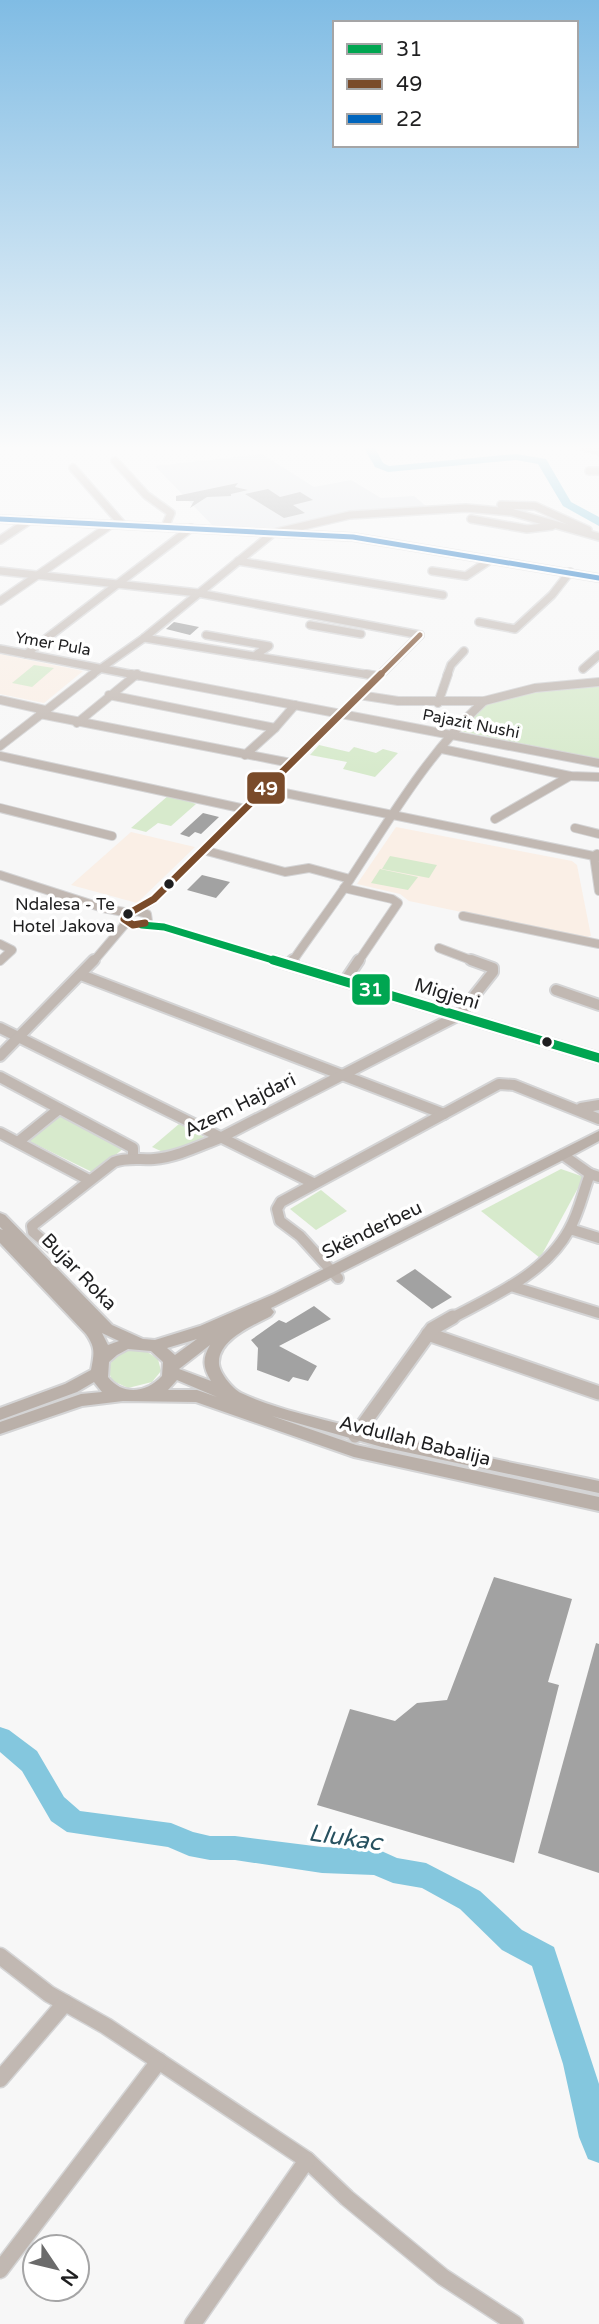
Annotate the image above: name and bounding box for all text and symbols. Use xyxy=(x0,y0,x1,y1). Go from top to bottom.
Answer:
legend xyxy=(333,21,578,147)
text: 31 xyxy=(396,37,422,62)
text: 49 xyxy=(396,72,422,97)
text: 22 xyxy=(396,107,422,132)
street label: Ymer Pula xyxy=(14,628,92,660)
street label: Pajazit Nushi xyxy=(421,705,521,743)
line badge: 49 xyxy=(246,771,286,805)
text: 49 xyxy=(254,778,278,800)
unlabelled marker xyxy=(162,877,176,891)
place label: Ndalesa - Te Hotel Jakova xyxy=(12,894,115,937)
marker: Ndalesa - Te Hotel Jakova xyxy=(121,907,135,921)
line badge: 31 xyxy=(351,973,391,1006)
street label: Migjeni xyxy=(412,974,482,1014)
text: 31 xyxy=(359,979,383,1001)
unlabelled marker xyxy=(540,1035,554,1049)
street label: Azem Hajdari xyxy=(181,1069,299,1141)
street label: Skënderbeu xyxy=(318,1196,426,1264)
street label: Bujar Roka xyxy=(37,1229,121,1315)
street label: Avdullah Babalija xyxy=(337,1412,493,1470)
water label: Llukac xyxy=(307,1819,386,1858)
north arrow xyxy=(21,2233,91,2303)
text: N xyxy=(56,2265,82,2290)

